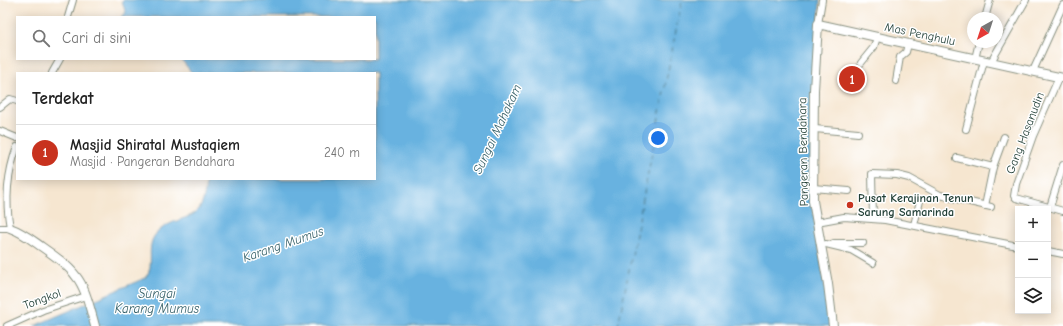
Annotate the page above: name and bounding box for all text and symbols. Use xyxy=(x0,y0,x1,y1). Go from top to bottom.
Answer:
north arrow xyxy=(967,12,1003,48)
search box xyxy=(16,16,376,60)
street label: Mas Penghulu xyxy=(883,20,957,48)
icon: search xyxy=(30,27,52,49)
text: Cari di sini xyxy=(62,29,131,47)
pin: 1 xyxy=(839,64,865,94)
water label: Sungai Mahakam xyxy=(470,82,524,176)
text: Terdekat xyxy=(32,89,94,108)
street label: Gang Hasanudin xyxy=(1003,90,1047,176)
street label: Pangeran Bendahara xyxy=(795,97,811,207)
your location xyxy=(648,128,668,148)
text: Masjid Shiratal Mustaqiem xyxy=(70,136,240,154)
text: 1 xyxy=(42,145,48,160)
text: 240 m xyxy=(324,145,360,160)
text: Masjid · Pangeran Bendahara xyxy=(70,154,235,169)
place label: Pusat Kerajinan Tenun Sarung Samarinda xyxy=(858,191,973,219)
marker: Pusat Kerajinan Tenun Sarung Samarinda xyxy=(845,200,855,210)
map controls xyxy=(1015,206,1051,314)
button: + xyxy=(1015,206,1051,242)
water label: Karang Mumus xyxy=(241,223,326,265)
button: − xyxy=(1015,242,1051,278)
button: layers xyxy=(1015,278,1051,314)
street label: Tongkol xyxy=(21,286,63,312)
water label: Sungai Karang Mumus xyxy=(115,286,200,316)

